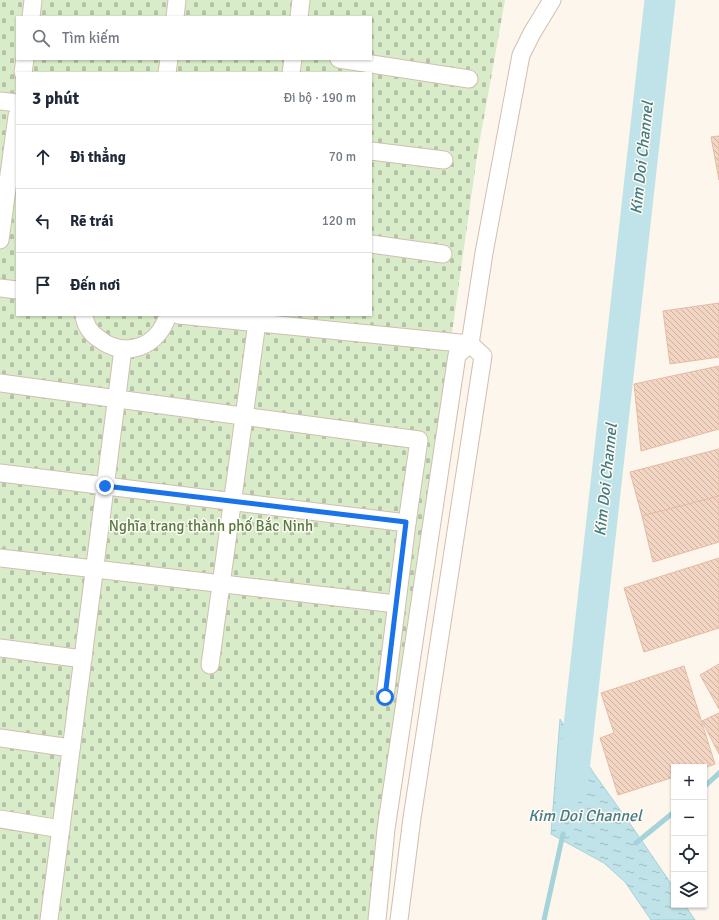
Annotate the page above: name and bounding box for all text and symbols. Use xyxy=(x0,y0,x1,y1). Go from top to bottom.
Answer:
search box xyxy=(16,16,372,60)
icon: search xyxy=(30,27,52,49)
text: Tìm kiếm xyxy=(62,29,120,47)
text: 3 phút xyxy=(32,88,79,109)
text: Đi bộ · 190 m xyxy=(283,90,356,106)
water label: Kim Doi Channel xyxy=(626,99,658,215)
icon: ahead xyxy=(32,146,54,168)
text: Đi thẳng xyxy=(70,148,126,166)
text: 70 m xyxy=(329,149,356,165)
icon: left xyxy=(32,210,54,232)
text: Rẽ trái xyxy=(70,212,113,230)
text: 120 m xyxy=(322,213,356,229)
icon: arrive xyxy=(32,274,54,296)
text: Đến nơi xyxy=(70,276,120,294)
water label: Kim Doi Channel xyxy=(590,421,622,537)
route end xyxy=(96,477,114,495)
park label: Nghĩa trang thành phố Bắc Ninh xyxy=(109,516,313,535)
route start xyxy=(376,688,394,706)
map controls xyxy=(671,764,707,908)
button: + xyxy=(671,764,707,800)
button: − xyxy=(671,800,707,836)
water label: Kim Doi Channel xyxy=(528,806,643,826)
button: locate xyxy=(671,836,707,872)
button: layers xyxy=(671,872,707,908)

